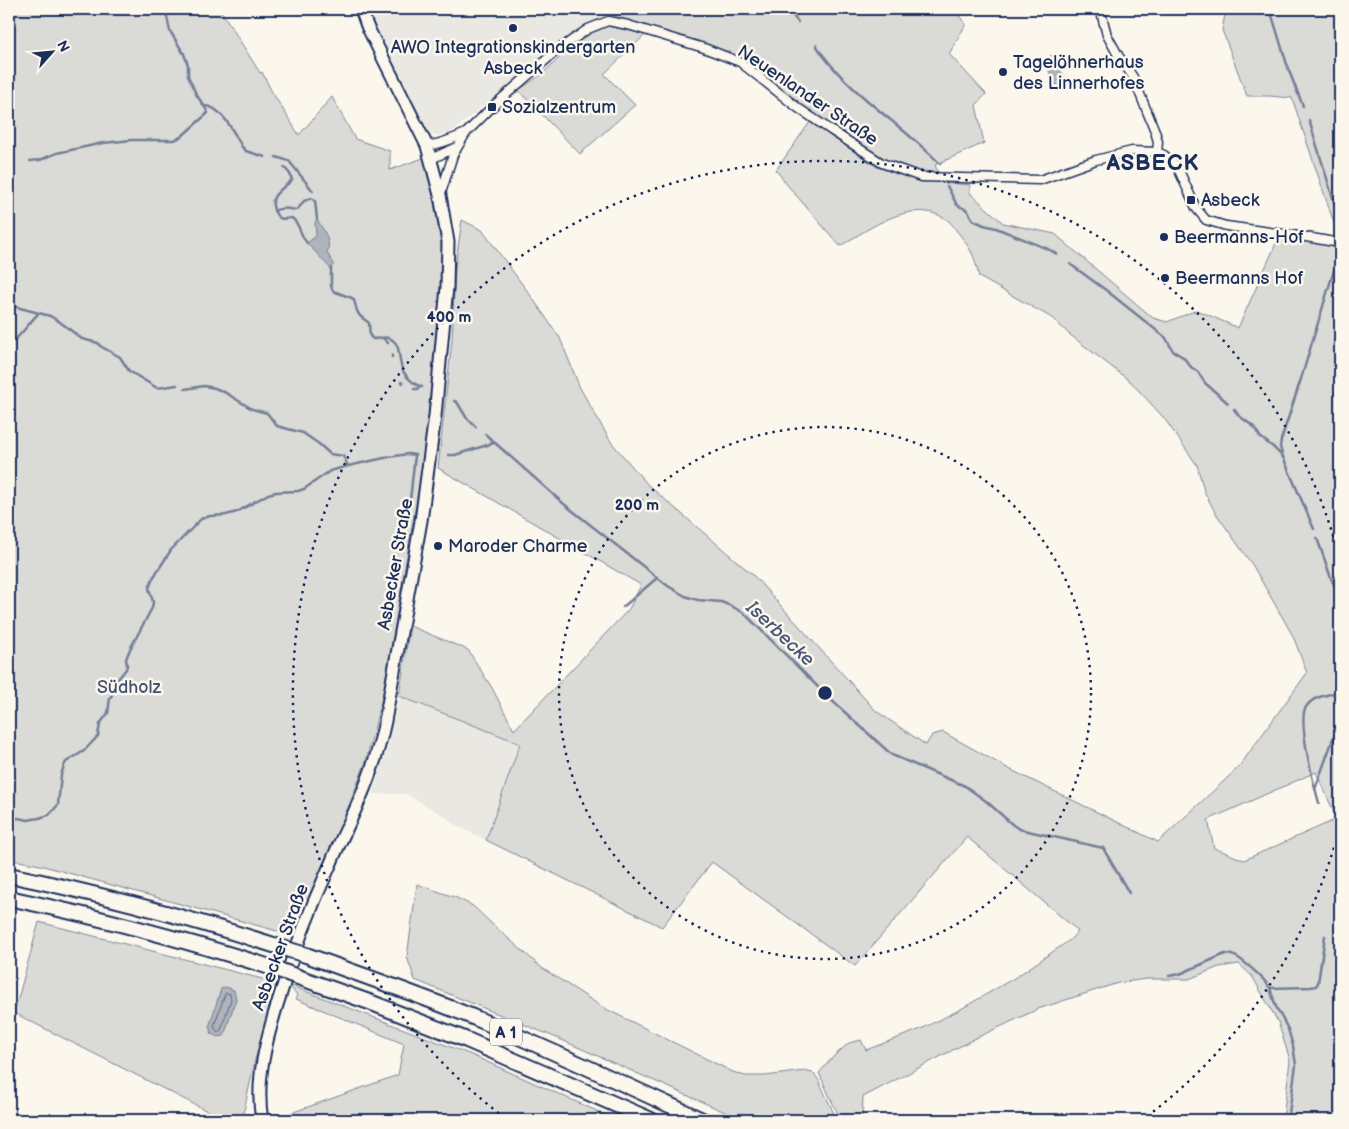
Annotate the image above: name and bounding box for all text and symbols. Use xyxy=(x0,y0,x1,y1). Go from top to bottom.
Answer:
marker: AWO Integrationskindergarten Asbeck xyxy=(507,22,519,34)
north arrow xyxy=(28,28,78,78)
place label: AWO Integrationskindergarten Asbeck xyxy=(391,37,635,79)
text: N xyxy=(53,38,73,55)
street label: Neuenlander Straße xyxy=(734,41,882,150)
place label: Tagelöhnerhaus des Linnerhofes xyxy=(1013,52,1144,94)
marker: Tagelöhnerhaus des Linnerhofes xyxy=(997,66,1009,78)
place label: Sozialzentrum xyxy=(502,97,616,118)
marker: Sozialzentrum xyxy=(486,101,498,113)
district label: ASBECK xyxy=(1105,150,1200,177)
place label: Asbeck xyxy=(1201,190,1260,211)
marker: Asbeck xyxy=(1185,194,1197,206)
place label: Beermanns-Hof xyxy=(1174,227,1304,248)
marker: Beermanns-Hof xyxy=(1158,231,1170,243)
place label: Beermanns Hof xyxy=(1175,268,1304,289)
marker: Beermanns Hof xyxy=(1159,272,1171,284)
text: 400 m xyxy=(427,308,471,327)
street label: Asbecker Straße xyxy=(374,496,417,632)
text: 200 m xyxy=(615,496,659,515)
place label: Maroder Charme xyxy=(448,536,588,557)
marker: Maroder Charme xyxy=(432,540,444,552)
water label: Iserbecke xyxy=(740,596,819,672)
park label: Südholz xyxy=(97,677,161,698)
centre of rings xyxy=(816,684,834,702)
street label: Asbecker Straße xyxy=(248,881,313,1013)
road number: A 1 xyxy=(490,1019,522,1046)

